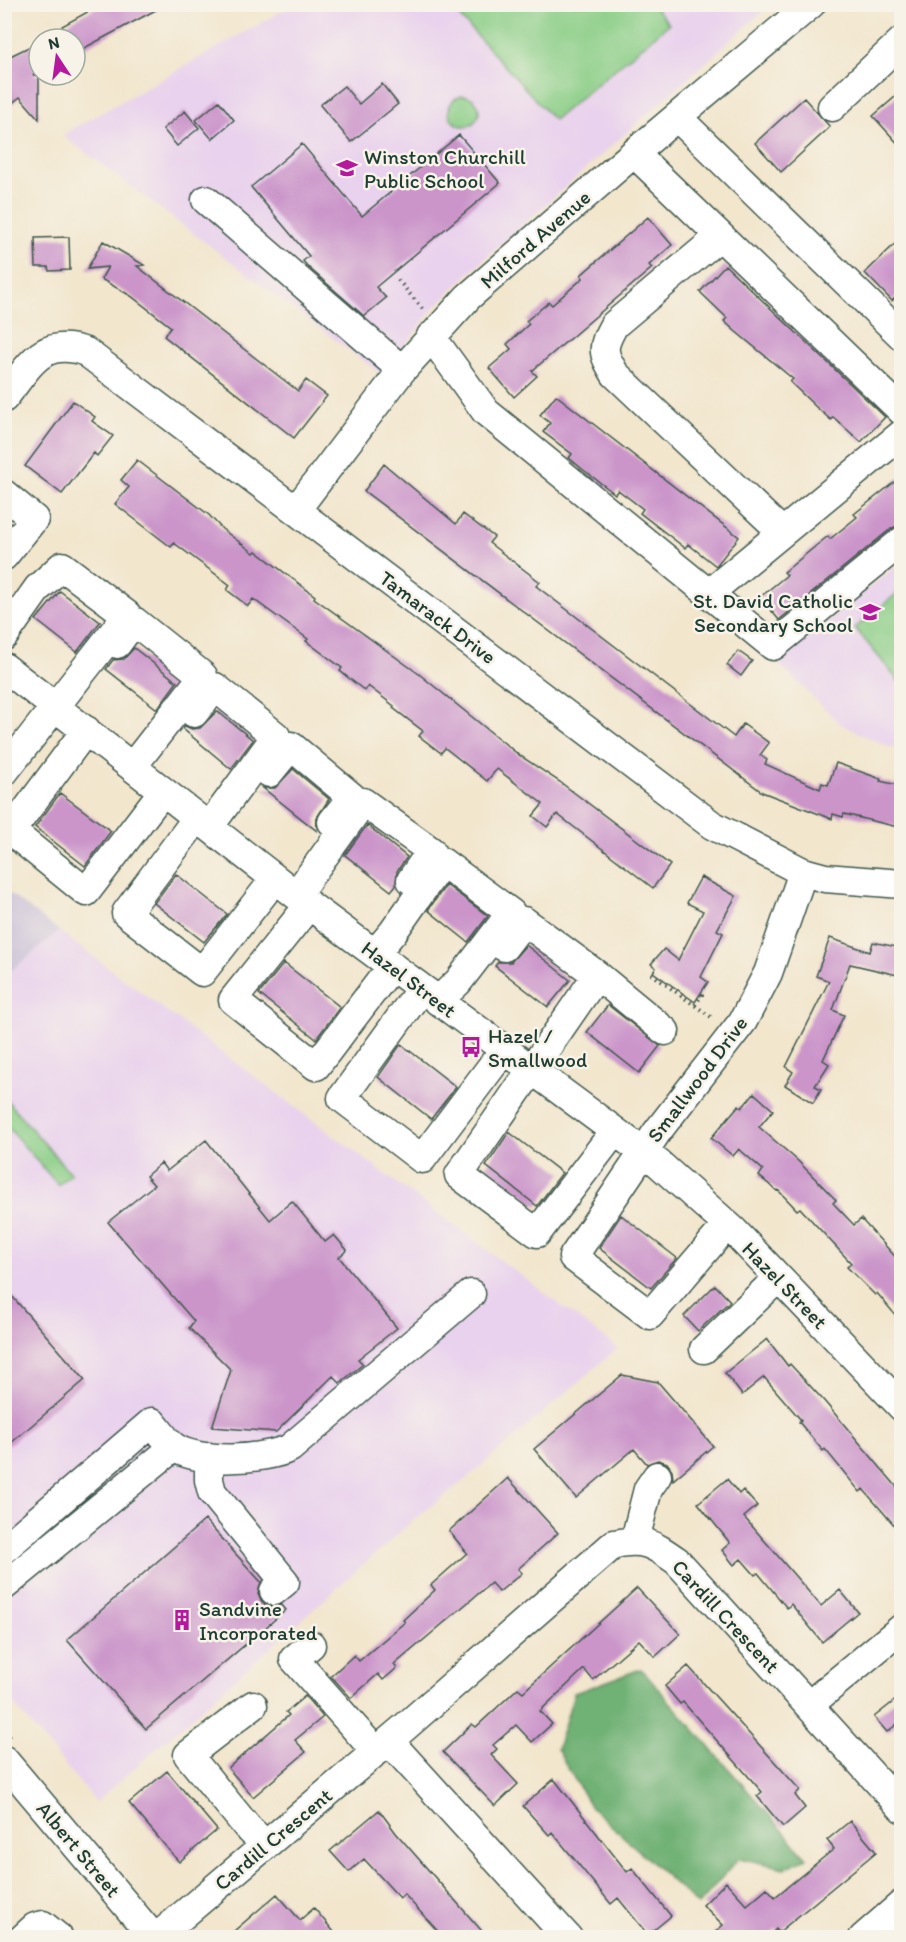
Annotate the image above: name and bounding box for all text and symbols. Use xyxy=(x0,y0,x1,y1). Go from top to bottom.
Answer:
north arrow xyxy=(27,27,87,87)
text: N xyxy=(46,32,61,53)
place label: Winston Churchill Public School xyxy=(364,144,526,193)
school or university icon: Winston Churchill Public School xyxy=(335,156,359,180)
street label: Milford Avenue xyxy=(475,184,595,294)
street label: Tamarack Drive xyxy=(375,565,501,669)
place label: St. David Catholic Secondary School xyxy=(693,588,853,637)
school or university icon: St. David Catholic Secondary School xyxy=(858,600,882,624)
street label: Hazel Street xyxy=(357,935,461,1023)
street label: Smallwood Drive xyxy=(642,1011,752,1147)
place label: Hazel / Smallwood xyxy=(488,1023,587,1072)
bus stop icon: Hazel / Smallwood xyxy=(459,1035,483,1059)
street label: Hazel Street xyxy=(737,1236,833,1334)
street label: Cardill Crescent xyxy=(667,1554,785,1678)
place label: Sandvine Incorporated xyxy=(199,1596,318,1645)
building icon: Sandvine Incorporated xyxy=(170,1608,194,1632)
street label: Cardill Crescent xyxy=(209,1782,337,1895)
street label: Albert Street xyxy=(32,1796,126,1902)

